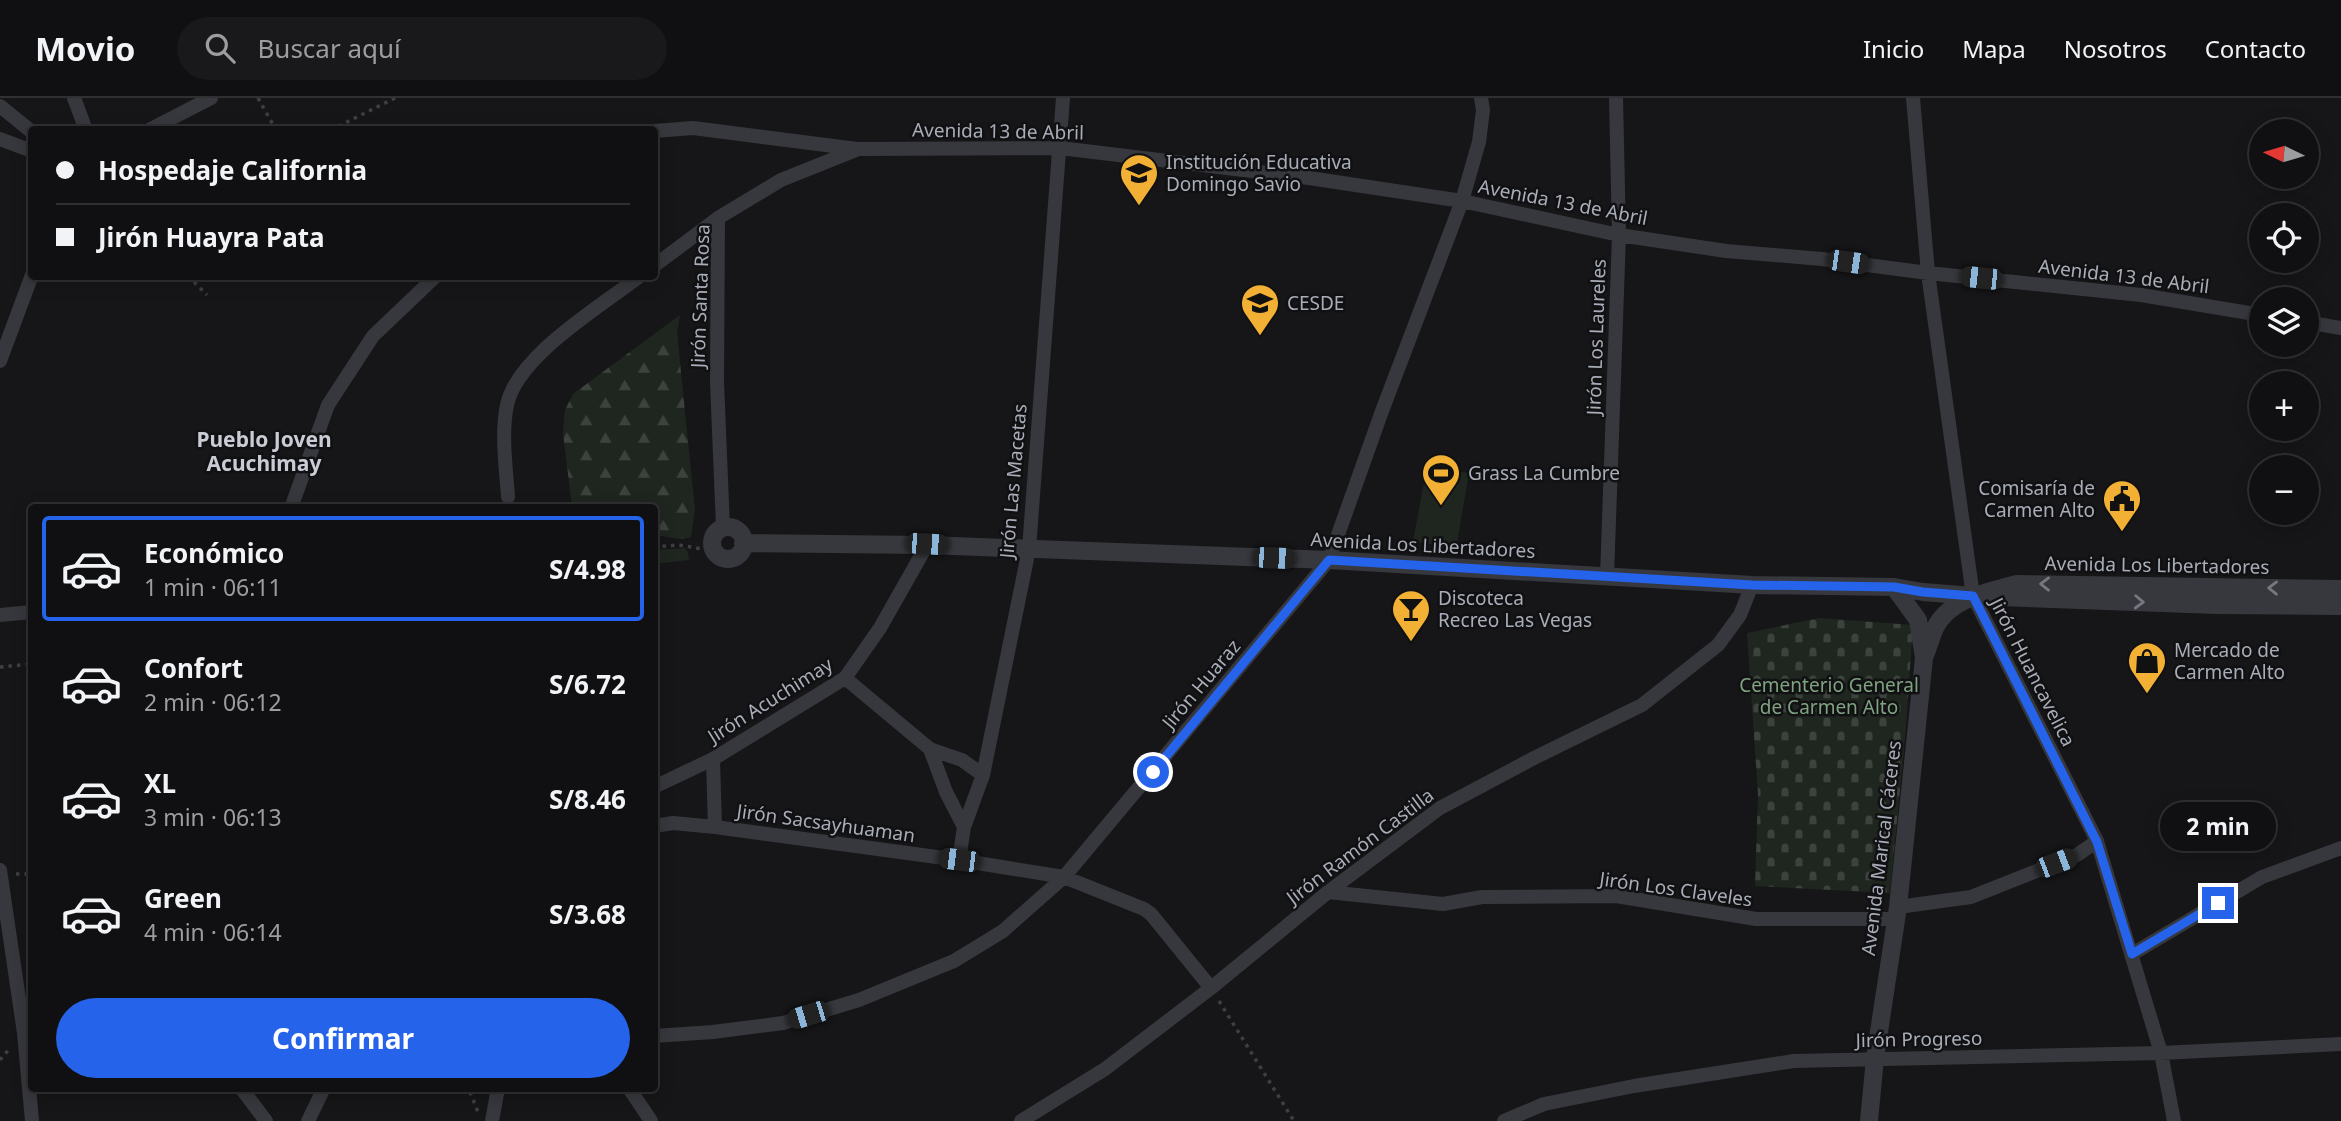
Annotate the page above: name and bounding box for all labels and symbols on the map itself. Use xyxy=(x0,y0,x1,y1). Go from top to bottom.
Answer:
street label: Avenida 13 de Abril xyxy=(912,117,1084,145)
north arrow xyxy=(2249,119,2319,189)
place label: Institución Educativa Domingo Savio xyxy=(1166,149,1352,197)
school or university icon: Institución Educativa Domingo Savio xyxy=(1118,152,1160,207)
street label: Avenida 13 de Abril xyxy=(1476,173,1650,231)
street label: Jirón Santa Rosa xyxy=(684,224,716,370)
car xyxy=(1826,249,1871,275)
street label: Avenida 13 de Abril xyxy=(2037,253,2211,299)
street label: Jirón Los Laureles xyxy=(1580,258,1612,418)
car xyxy=(1960,265,2003,291)
school or university icon: CESDE xyxy=(1239,282,1281,337)
place label: CESDE xyxy=(1287,290,1344,316)
street label: Jirón Las Macetas xyxy=(993,403,1033,561)
district label: Pueblo Joven Acuchimay xyxy=(196,425,332,477)
sports icon: Grass La Cumbre xyxy=(1420,452,1462,507)
place label: Grass La Cumbre xyxy=(1468,460,1620,486)
place label: Comisaría de Carmen Alto xyxy=(1978,475,2095,523)
public building icon: Comisaría de Carmen Alto xyxy=(2101,478,2143,533)
street label: Avenida Los Libertadores xyxy=(1310,526,1536,564)
car xyxy=(906,532,949,556)
car xyxy=(1253,547,1296,569)
street label: Avenida Los Libertadores xyxy=(2044,550,2270,580)
one-way arrow xyxy=(2040,576,2050,592)
one-way arrow xyxy=(2267,580,2278,596)
place label: Discoteca Recreo Las Vegas xyxy=(1438,585,1592,633)
bar icon: Discoteca Recreo Las Vegas xyxy=(1390,588,1432,643)
street label: Jirón Huancavelica xyxy=(1983,591,2082,751)
one-way arrow xyxy=(2134,594,2145,610)
street label: Jirón Huaraz xyxy=(1155,634,1246,736)
place label: Mercado de Carmen Alto xyxy=(2174,637,2285,685)
shop icon: Mercado de Carmen Alto xyxy=(2126,640,2168,695)
street label: Jirón Acuchimay xyxy=(701,651,838,750)
park label: Cementerio General de Carmen Alto xyxy=(1739,672,1919,720)
street label: Avenida Marical Cáceres xyxy=(1855,739,1907,957)
route start xyxy=(1137,756,1169,788)
street label: Jirón Ramón Castilla xyxy=(1279,782,1439,911)
street label: Jirón Sacsayhuaman xyxy=(733,797,917,848)
callout: 2 min xyxy=(2160,802,2276,850)
car xyxy=(2033,846,2080,880)
car xyxy=(937,847,982,873)
street label: Jirón Los Claveles xyxy=(1596,865,1754,913)
route end xyxy=(2202,887,2234,919)
car xyxy=(785,999,832,1031)
street label: Jirón Progreso xyxy=(1853,1025,1983,1053)

